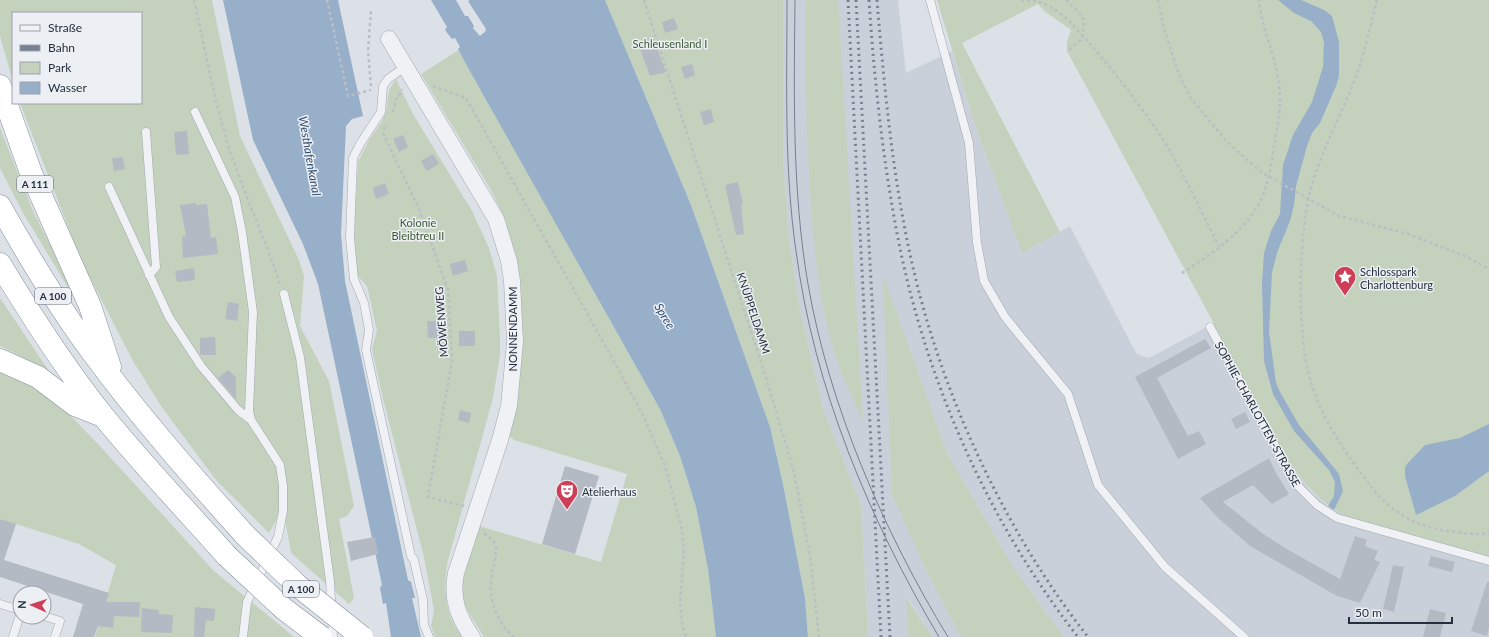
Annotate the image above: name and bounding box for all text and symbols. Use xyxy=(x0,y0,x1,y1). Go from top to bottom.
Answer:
legend xyxy=(12,12,142,104)
text: Straße xyxy=(48,20,82,35)
park label: Schleusenland I xyxy=(633,37,707,50)
text: Bahn xyxy=(48,40,75,55)
text: Park xyxy=(48,60,72,75)
text: Wasser xyxy=(48,80,87,95)
water label: Westhafenkanal xyxy=(296,115,324,197)
road number: A 111 xyxy=(17,176,53,192)
park label: Kolonie Bleibtreu II xyxy=(392,216,444,242)
place icon: Schlosspark Charlottenburg xyxy=(1332,264,1358,297)
place label: Schlosspark Charlottenburg xyxy=(1360,265,1433,291)
street label: KNÜPPELDAMM xyxy=(735,271,773,355)
street label: MÖWENWEG xyxy=(432,286,450,358)
street label: NONNENDAMM xyxy=(506,287,519,371)
road number: A 100 xyxy=(35,288,71,304)
water label: Spree xyxy=(651,300,679,332)
street label: SOPHIE-CHARLOTTEN-STRASSE xyxy=(1213,339,1303,489)
theatre icon: Atelierhaus xyxy=(554,478,580,511)
place label: Atelierhaus xyxy=(582,485,637,498)
road number: A 100 xyxy=(283,581,319,597)
north arrow xyxy=(12,585,52,625)
scale bar xyxy=(1349,599,1452,625)
text: N xyxy=(15,600,28,609)
text: 50 m xyxy=(1355,605,1382,620)

